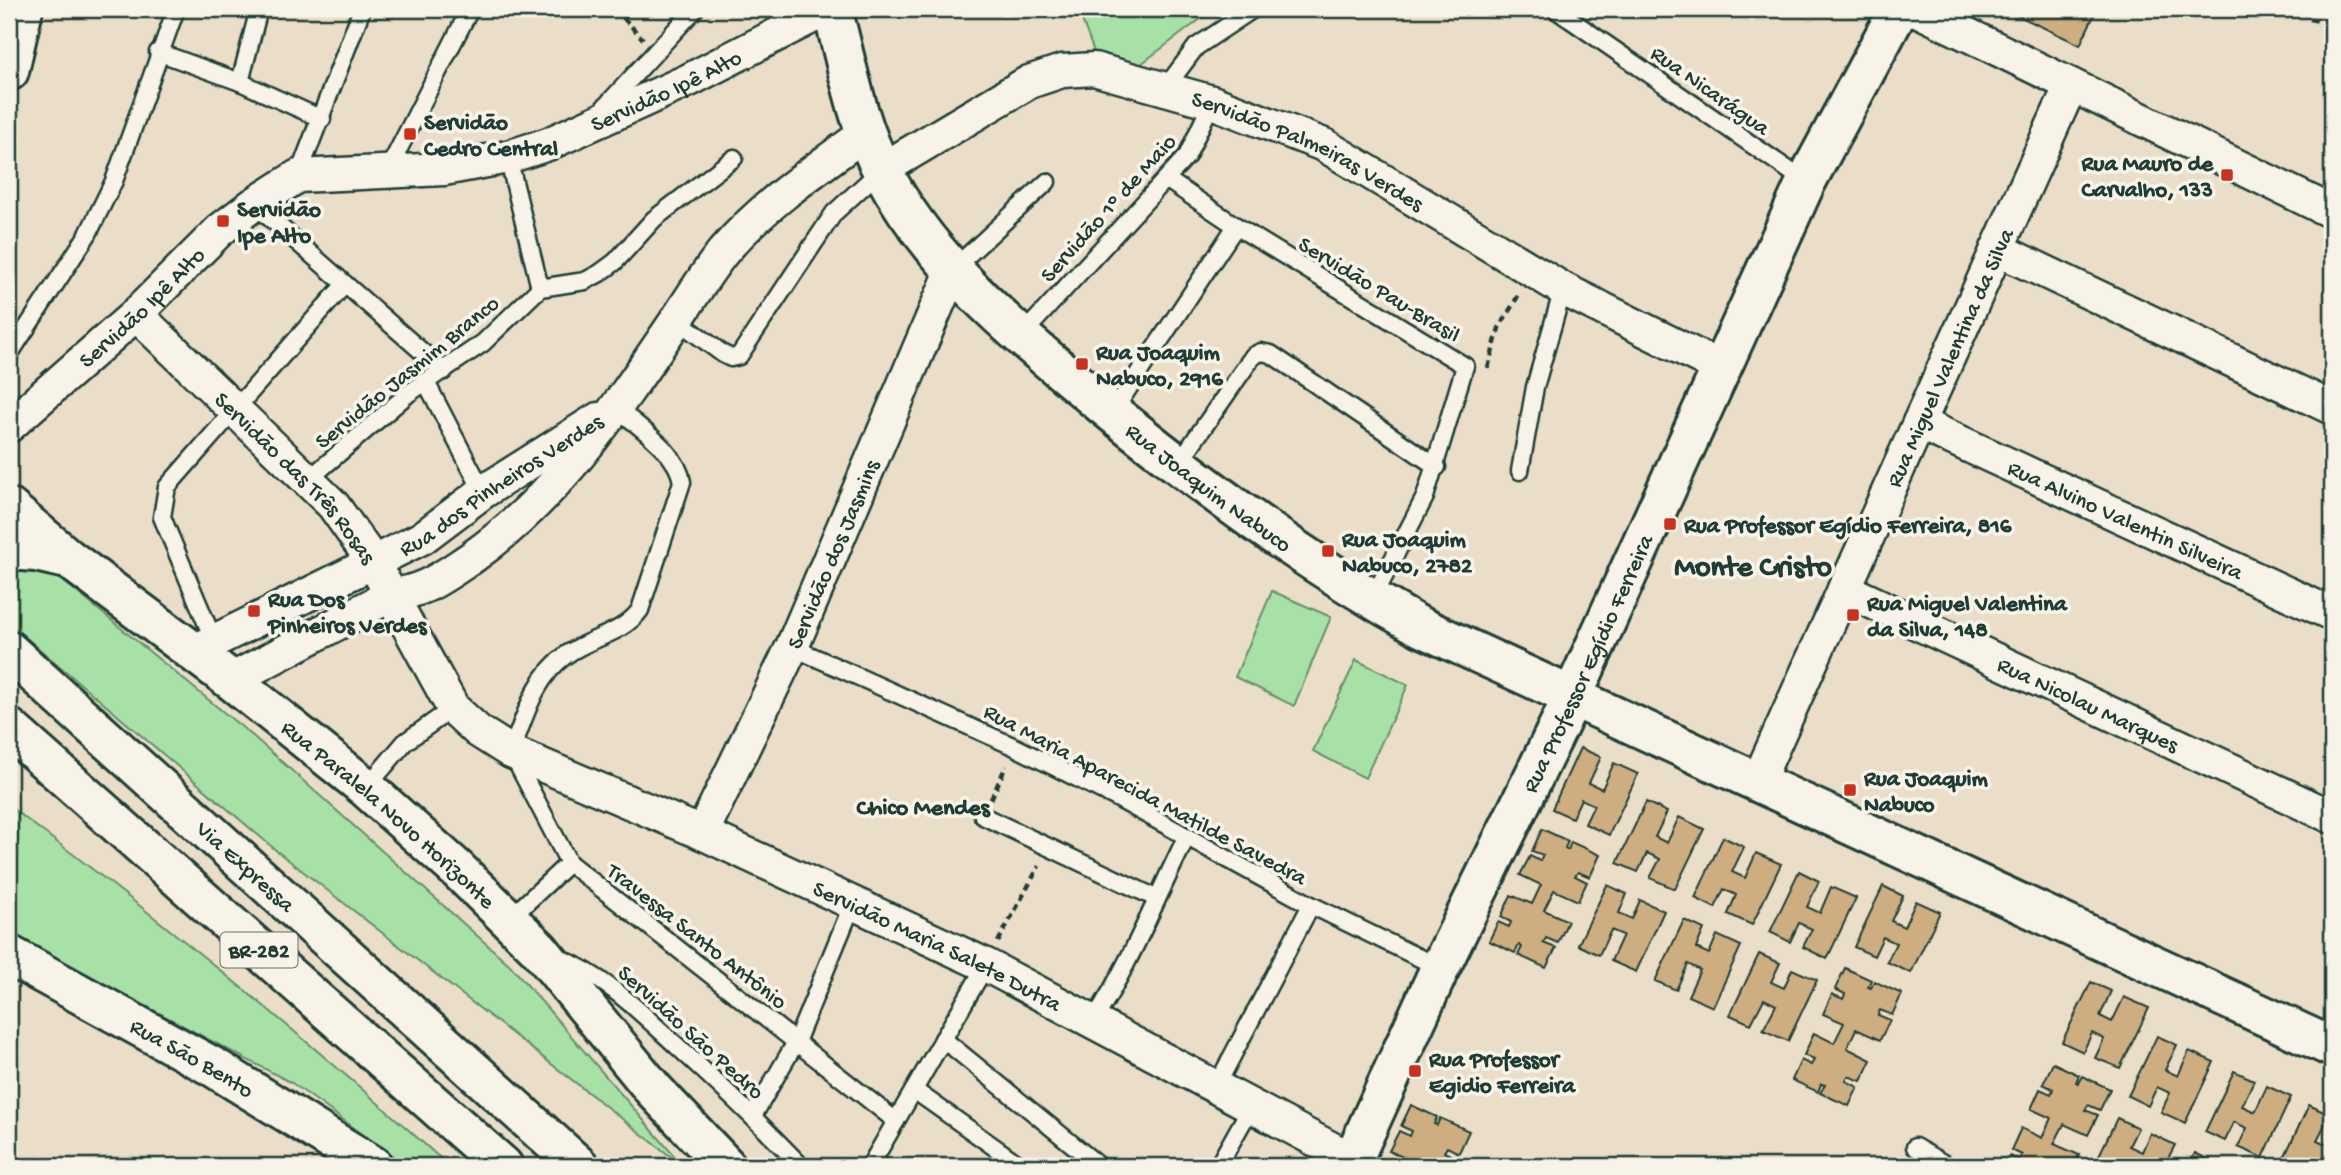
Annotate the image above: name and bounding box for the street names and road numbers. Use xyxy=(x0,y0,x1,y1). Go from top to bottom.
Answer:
street label: Rua Nicarágua xyxy=(1644,41,1775,144)
street label: Servidão Ipê Alto xyxy=(587,45,747,140)
street label: Servidão Palmeiras Verdes xyxy=(1188,87,1428,219)
street label: Servidão 1º de Maio xyxy=(1036,129,1183,289)
street label: Rua Miguel Valentina da Silva xyxy=(1882,224,2022,492)
street label: Servidão Pau-Brasil xyxy=(1292,232,1464,350)
street label: Servidão Ipê Alto xyxy=(74,243,212,375)
street label: Servidão Jasmim Branco xyxy=(311,291,506,456)
street label: Servidão das Três Rosas xyxy=(207,387,381,571)
street label: Rua dos Pinheiros Verdes xyxy=(396,409,609,564)
street label: Rua Joaquim Nabuco xyxy=(1119,419,1296,560)
street label: Servidão dos Jasmins xyxy=(783,456,887,654)
street label: Rua Alvino Valentin Silveira xyxy=(2003,456,2248,588)
street label: Rua Professor Egídio Ferreira xyxy=(1518,530,1661,798)
street label: Rua Nicolau Marques xyxy=(1992,653,2182,761)
street label: Rua Maria Aparecida Matilde Savedra xyxy=(978,699,1312,894)
street label: Rua Paralela Novo Horizonte xyxy=(275,716,500,917)
street label: Via Expressa xyxy=(188,816,300,920)
street label: Travessa Santo Antônio xyxy=(599,858,792,1017)
street label: Servidão Maria Salete Dutra xyxy=(808,876,1066,1020)
road number: BR-282 xyxy=(220,932,298,968)
street label: Servidão São Pedro xyxy=(611,961,769,1107)
street label: Rua São Bento xyxy=(125,1014,258,1106)

